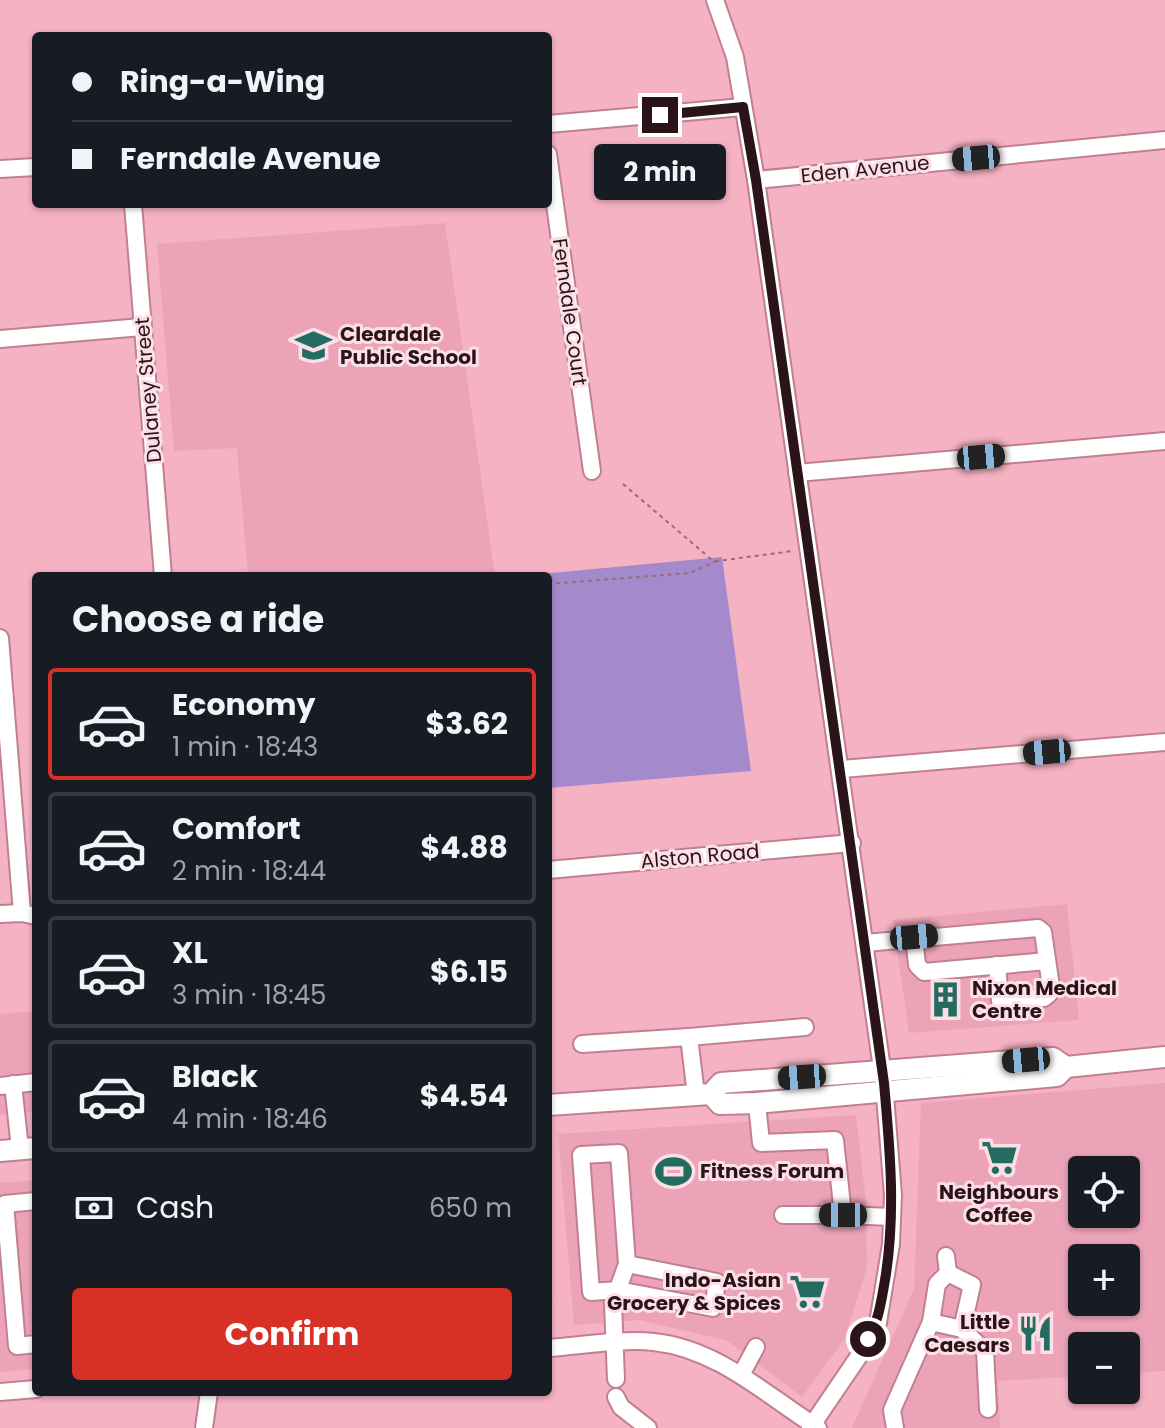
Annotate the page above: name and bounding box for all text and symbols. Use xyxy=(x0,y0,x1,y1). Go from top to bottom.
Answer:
text: Ring-a-Wing xyxy=(120,60,325,103)
route end xyxy=(642,97,678,133)
text: Ferndale Avenue xyxy=(120,137,381,180)
callout: 2 min xyxy=(594,143,726,199)
car xyxy=(951,144,1001,172)
street label: Eden Avenue xyxy=(799,148,931,190)
text: 2 min xyxy=(623,154,697,190)
street label: Ferndale Court xyxy=(546,237,594,387)
street label: Dulaney Street xyxy=(128,316,168,464)
place label: Cleardale Public School xyxy=(340,320,477,371)
school or university icon: Cleardale Public School xyxy=(295,327,333,365)
car xyxy=(956,443,1006,471)
text: Choose a ride xyxy=(72,594,324,645)
text: Economy xyxy=(172,683,316,726)
icon: car xyxy=(76,688,148,760)
text: $3.62 xyxy=(425,702,508,745)
text: 1 min · 18:43 xyxy=(172,729,318,765)
car xyxy=(1022,738,1072,766)
text: Comfort xyxy=(172,807,301,850)
icon: car xyxy=(76,812,148,884)
text: $4.88 xyxy=(421,826,508,869)
street label: Alston Road xyxy=(639,837,761,875)
text: 2 min · 18:44 xyxy=(172,853,326,889)
car xyxy=(889,923,939,951)
text: XL xyxy=(172,931,208,974)
icon: car xyxy=(76,936,148,1008)
text: $6.15 xyxy=(430,950,508,993)
place label: Nixon Medical Centre xyxy=(972,974,1117,1025)
text: 3 min · 18:45 xyxy=(172,977,326,1013)
building icon: Nixon Medical Centre xyxy=(927,980,965,1018)
car xyxy=(1001,1046,1051,1074)
text: Black xyxy=(172,1055,258,1098)
icon: car xyxy=(76,1060,148,1132)
car xyxy=(777,1063,827,1091)
text: $4.54 xyxy=(420,1074,508,1117)
text: 4 min · 18:46 xyxy=(172,1101,328,1137)
supermarket icon: Neighbours Coffee xyxy=(980,1138,1018,1176)
sports icon: Fitness Forum xyxy=(655,1152,693,1190)
map controls xyxy=(1068,1156,1140,1404)
button: locate xyxy=(1068,1156,1140,1228)
place label: Fitness Forum xyxy=(700,1157,844,1185)
place label: Neighbours Coffee xyxy=(939,1178,1059,1229)
icon: cash xyxy=(72,1186,116,1230)
text: Cash xyxy=(136,1186,214,1229)
text: 650 m xyxy=(429,1190,512,1226)
car xyxy=(819,1203,867,1227)
button: + xyxy=(1068,1244,1140,1316)
place label: Indo-Asian Grocery & Spices xyxy=(607,1266,781,1317)
supermarket icon: Indo-Asian Grocery & Spices xyxy=(788,1273,826,1311)
button: Confirm xyxy=(72,1288,512,1380)
place label: Little Caesars xyxy=(924,1308,1010,1359)
restaurant icon: Little Caesars xyxy=(1017,1314,1055,1352)
route start xyxy=(850,1321,886,1357)
button: − xyxy=(1068,1332,1140,1404)

